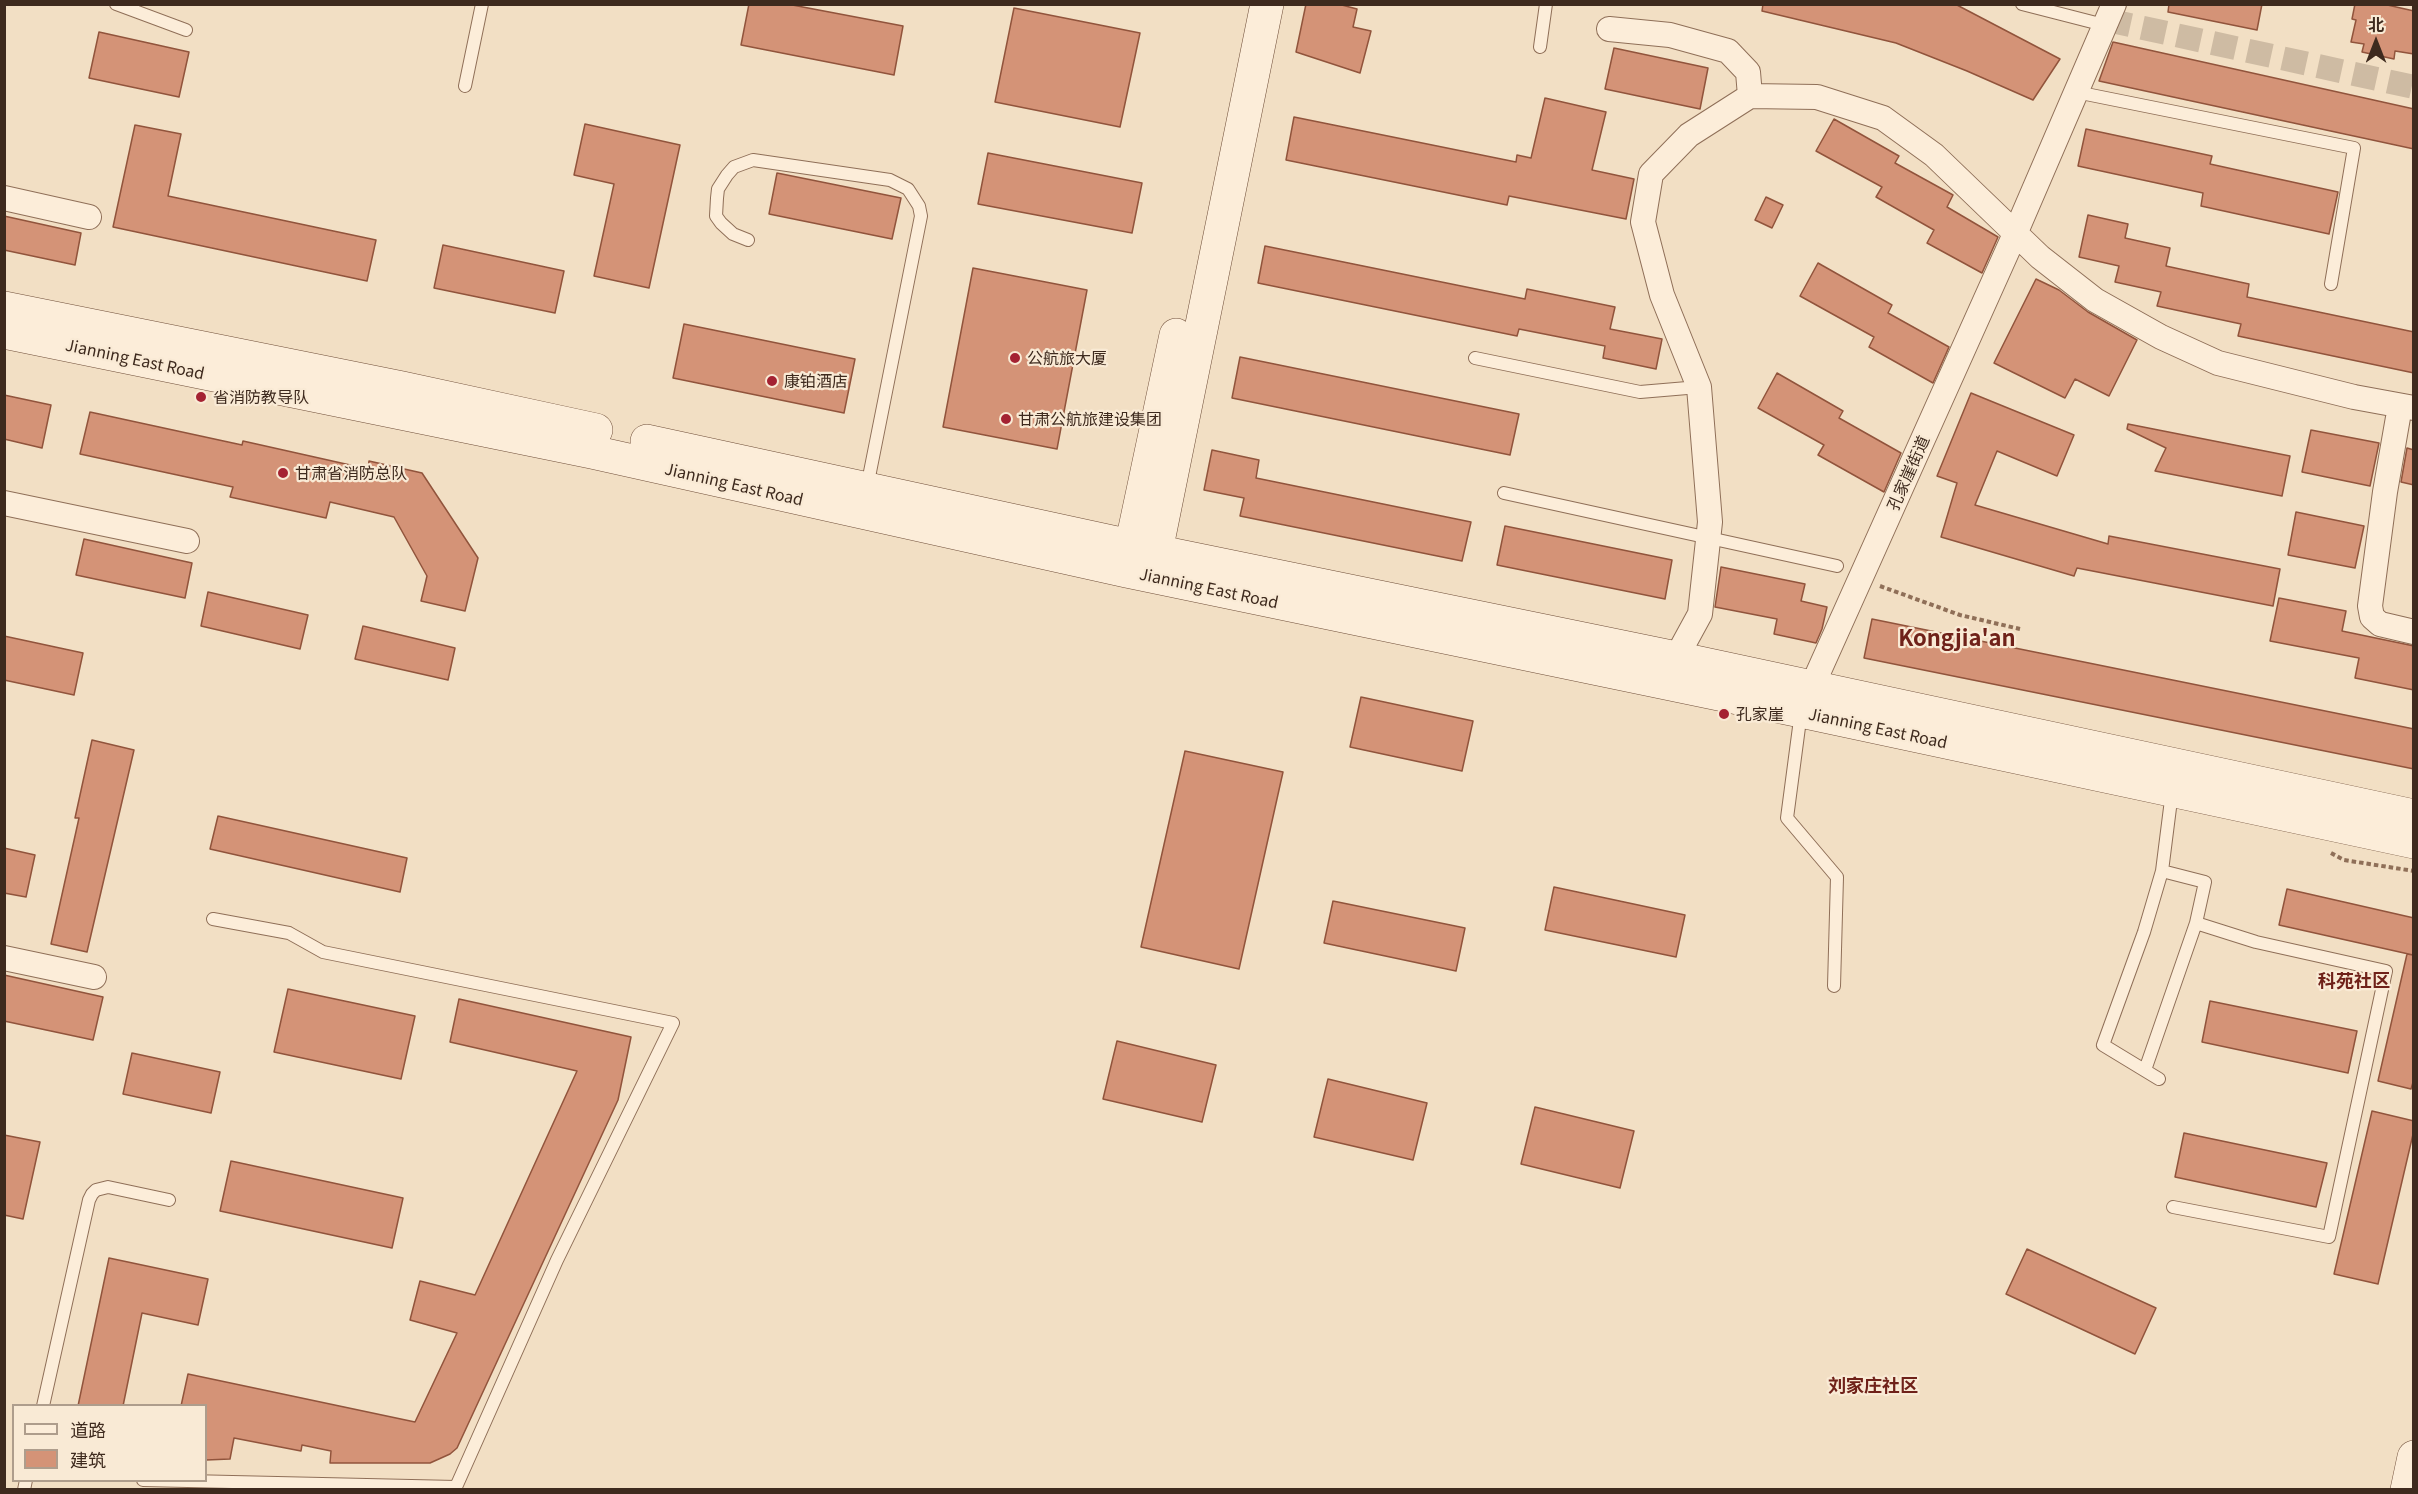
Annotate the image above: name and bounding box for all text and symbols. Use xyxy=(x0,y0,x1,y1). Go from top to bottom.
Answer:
north arrow xyxy=(2346,12,2406,72)
text: 北 xyxy=(2368,12,2384,36)
street label: Jianning East Road xyxy=(64,335,206,383)
place label: 公航旅大厦 xyxy=(1027,348,1107,368)
marker: 公航旅大厦 xyxy=(1008,351,1022,365)
place label: 康铂酒店 xyxy=(784,371,848,391)
marker: 康铂酒店 xyxy=(765,374,779,388)
place label: 省消防教导队 xyxy=(213,387,309,407)
marker: 省消防教导队 xyxy=(194,390,208,404)
place label: 甘肃公航旅建设集团 xyxy=(1018,409,1162,429)
marker: 甘肃公航旅建设集团 xyxy=(999,412,1013,426)
street label: 孔家崖街道 xyxy=(1883,433,1933,513)
street label: Jianning East Road xyxy=(663,459,805,509)
place label: 甘肃省消防总队 xyxy=(295,463,407,483)
marker: 甘肃省消防总队 xyxy=(276,466,290,480)
street label: Jianning East Road xyxy=(1138,564,1280,612)
district label: Kongjia'an xyxy=(1898,625,2016,651)
place label: 孔家崖 xyxy=(1736,704,1784,724)
street label: Jianning East Road xyxy=(1807,704,1949,752)
marker: 孔家崖 xyxy=(1717,707,1731,721)
district label: 科苑社区 xyxy=(2318,969,2390,991)
district label: 刘家庄社区 xyxy=(1828,1374,1918,1396)
legend xyxy=(12,1404,207,1482)
text: 道路 xyxy=(70,1416,106,1442)
text: 建筑 xyxy=(70,1446,106,1472)

